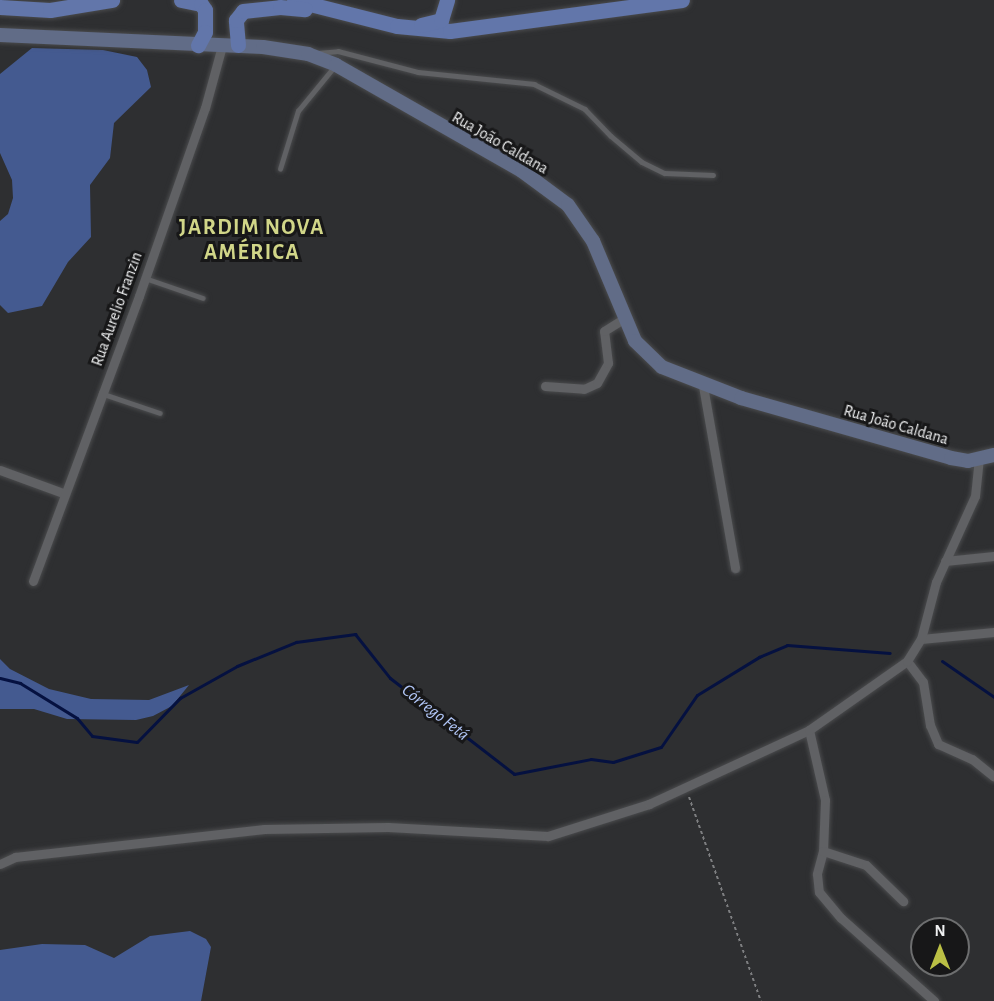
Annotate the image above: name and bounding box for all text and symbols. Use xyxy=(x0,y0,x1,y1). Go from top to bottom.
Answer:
street label: Rua João Caldana xyxy=(448,108,552,178)
district label: JARDIM NOVA AMÉRICA xyxy=(179,214,325,266)
street label: Rua Aurelio Franzin xyxy=(87,249,147,369)
street label: Rua João Caldana xyxy=(841,401,951,449)
water label: Córrego Fetá xyxy=(397,680,473,746)
north arrow xyxy=(910,917,970,977)
text: N xyxy=(934,923,946,939)

